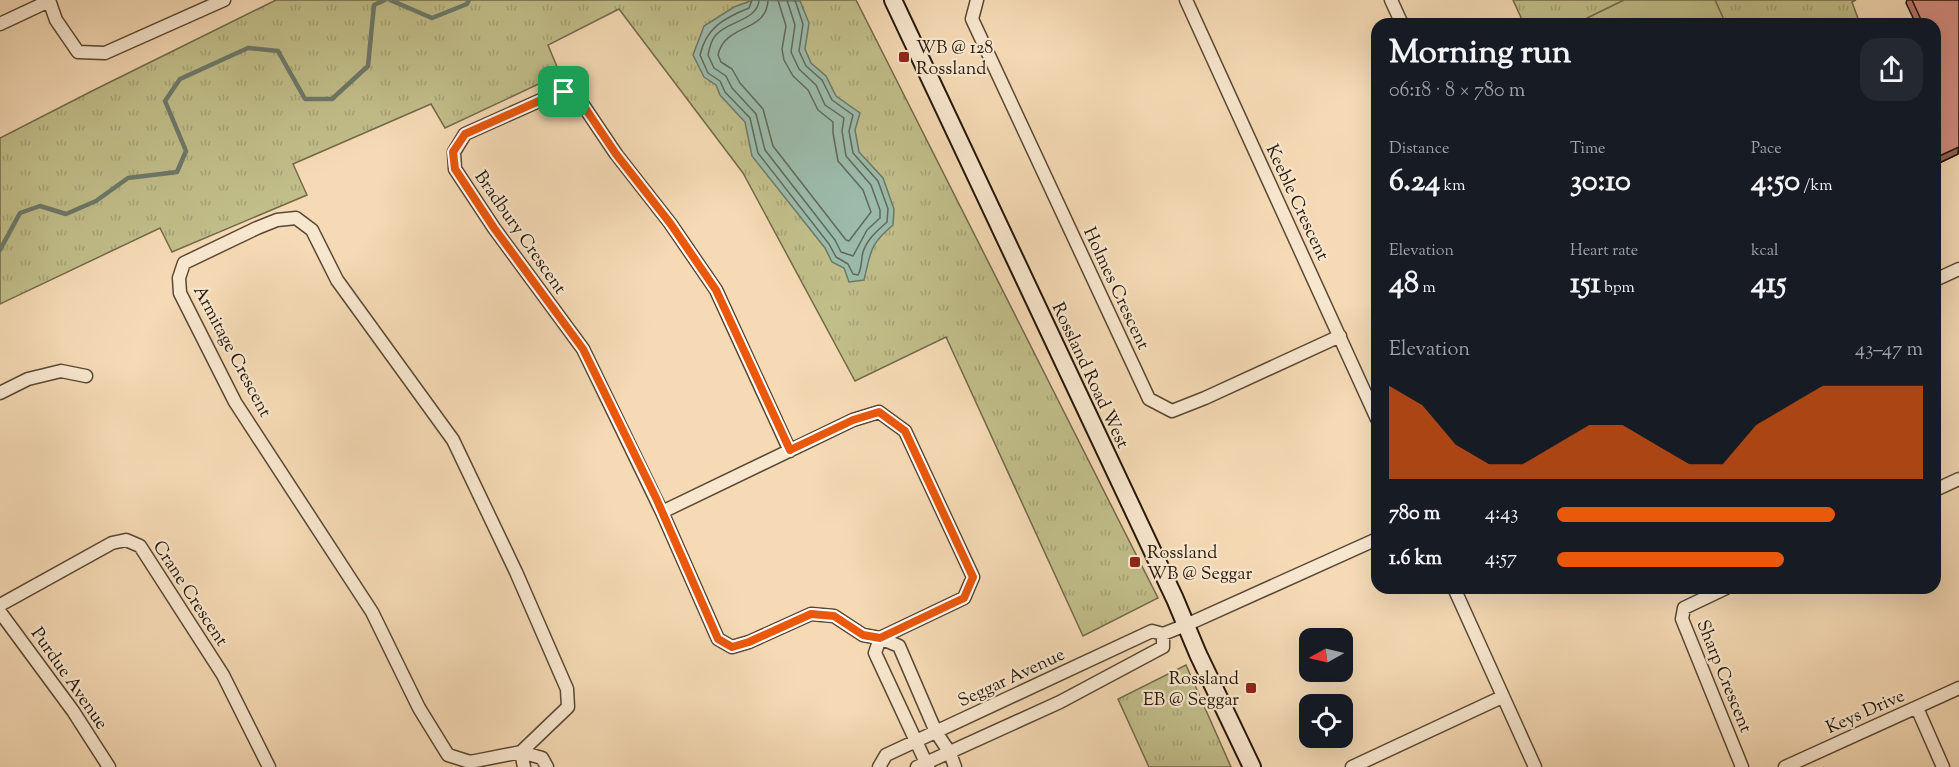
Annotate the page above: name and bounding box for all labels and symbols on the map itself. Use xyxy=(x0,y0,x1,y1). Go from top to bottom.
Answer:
place label: WB @ 128 Rossland xyxy=(916,36,993,83)
marker: WB @ 128 Rossland xyxy=(897,50,911,64)
pin xyxy=(538,66,589,117)
street label: Keeble Crescent xyxy=(1258,141,1334,265)
street label: Bradbury Crescent xyxy=(467,166,572,300)
street label: Holmes Crescent xyxy=(1075,223,1155,354)
street label: Armitage Crescent xyxy=(186,282,277,422)
street label: Rossland Road West xyxy=(1044,299,1134,453)
street label: Crane Crescent xyxy=(145,536,233,652)
place label: Rossland WB @ Seggar xyxy=(1147,541,1252,588)
marker: Rossland WB @ Seggar xyxy=(1128,555,1142,569)
street label: Sharp Crescent xyxy=(1689,616,1758,737)
street label: Purdue Avenue xyxy=(23,623,113,736)
north arrow xyxy=(1299,628,1353,682)
street label: Seggar Avenue xyxy=(954,643,1070,715)
place label: Rossland EB @ Seggar xyxy=(1143,667,1239,714)
marker: Rossland EB @ Seggar xyxy=(1244,681,1258,695)
street label: Keys Drive xyxy=(1822,684,1909,742)

